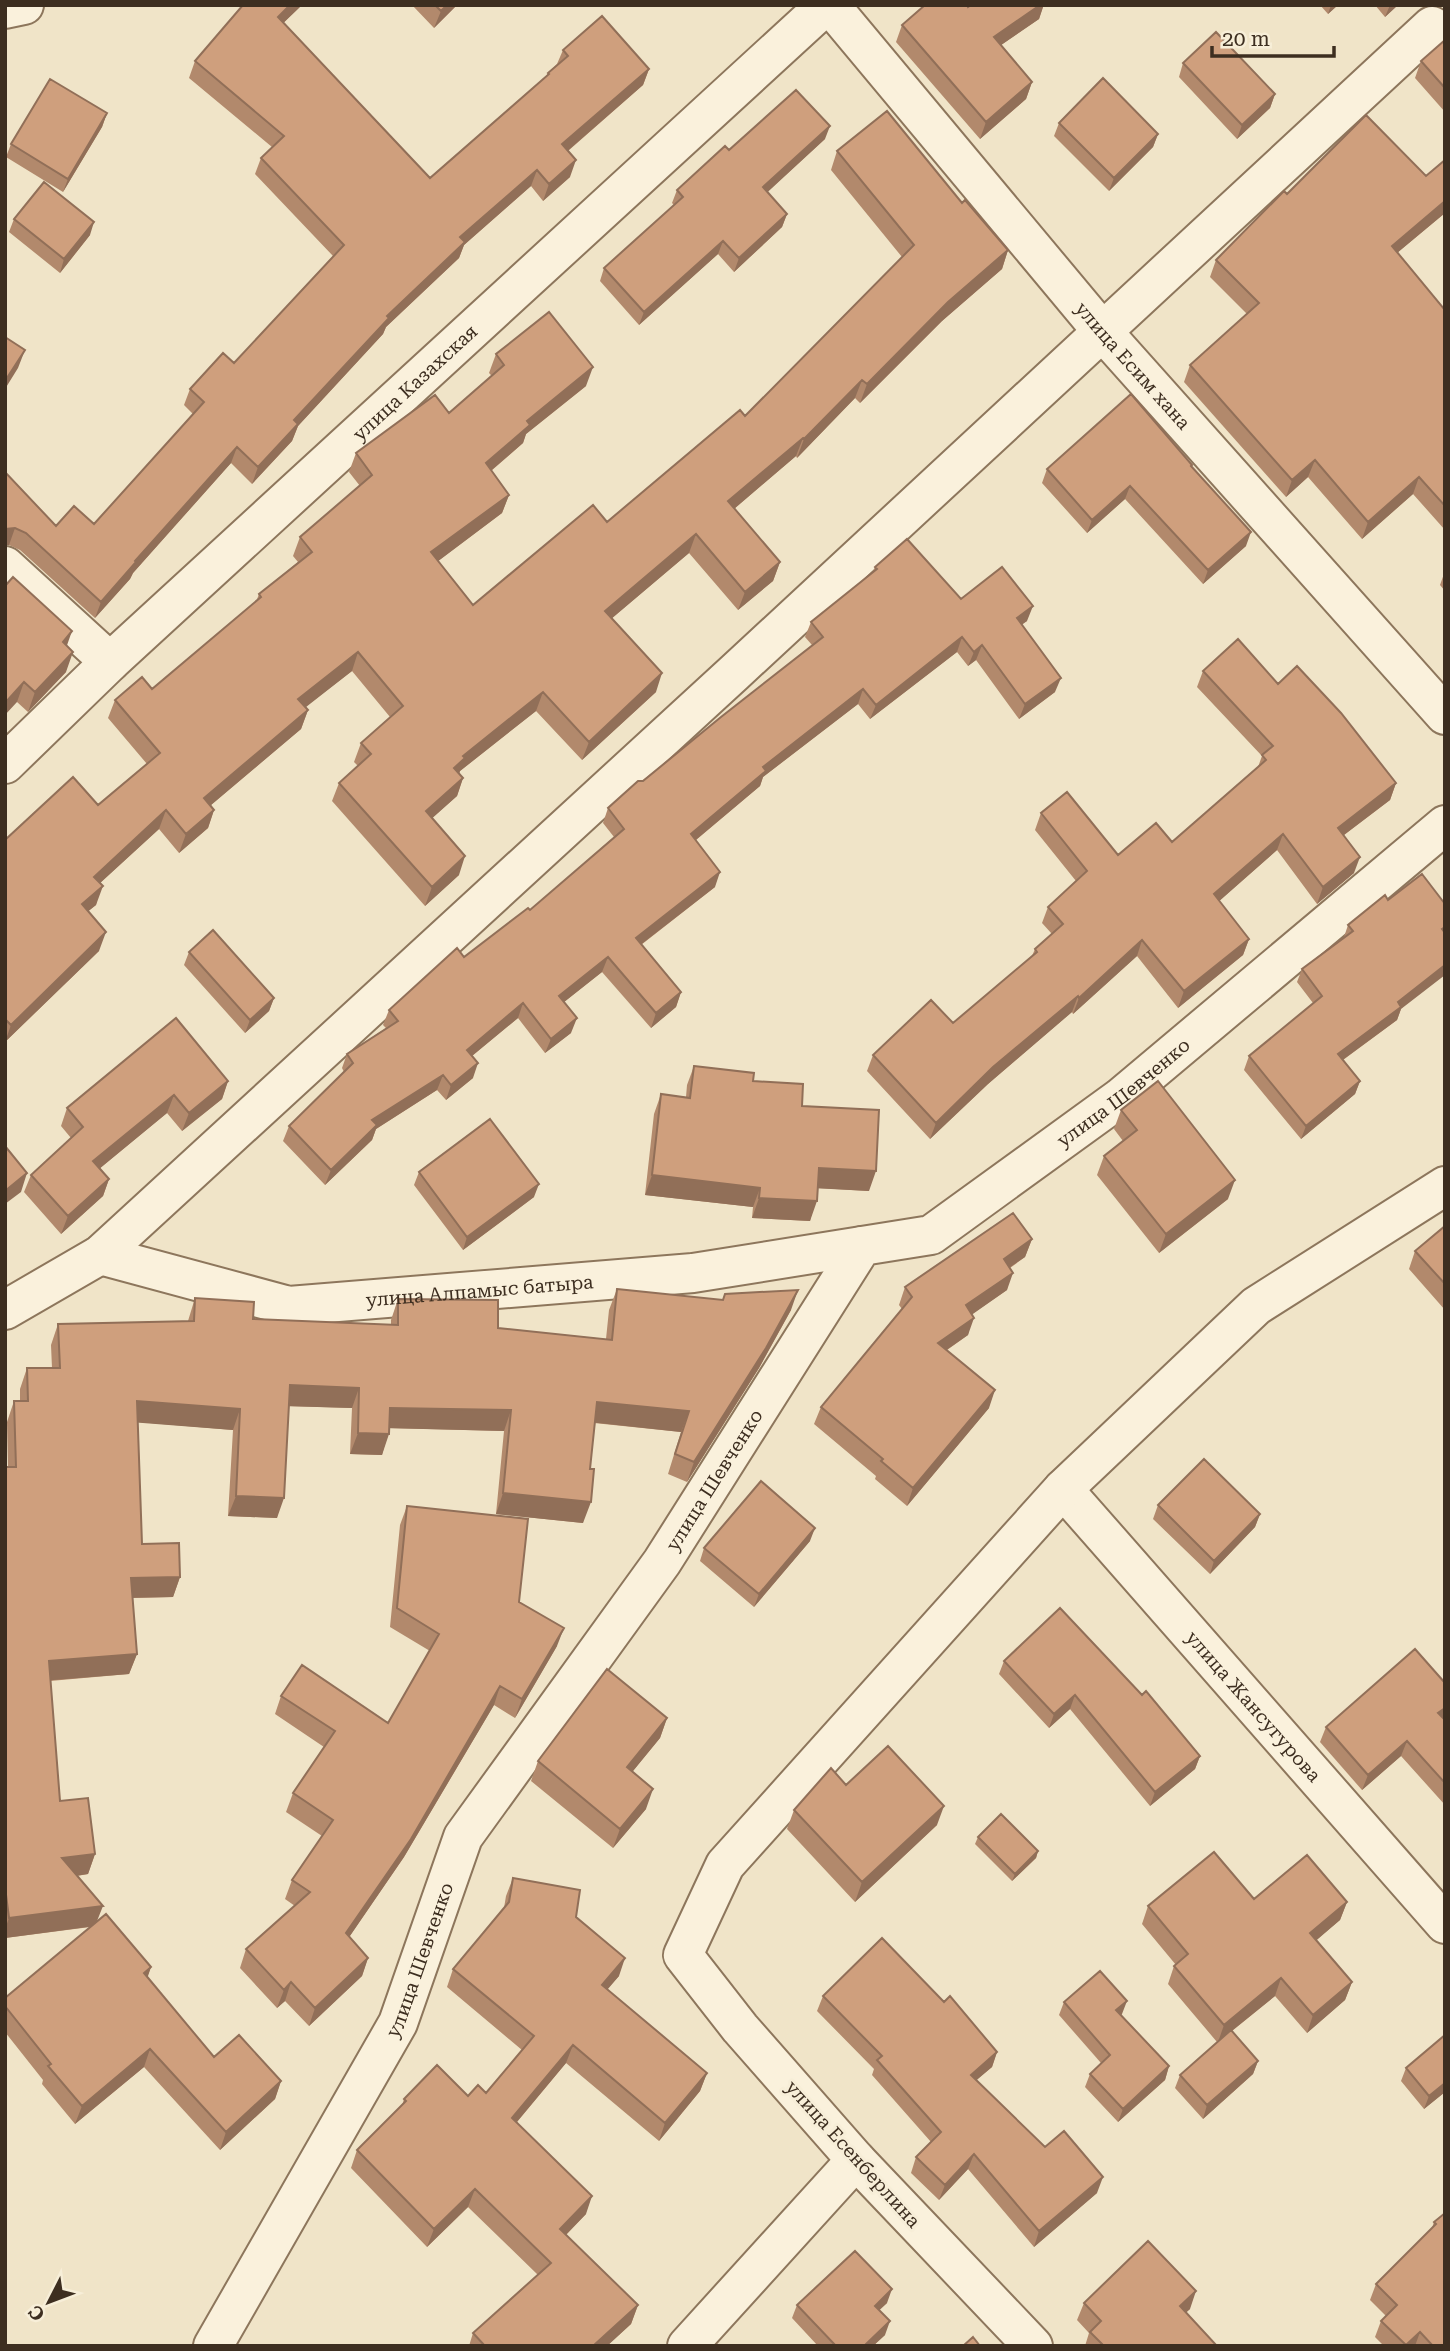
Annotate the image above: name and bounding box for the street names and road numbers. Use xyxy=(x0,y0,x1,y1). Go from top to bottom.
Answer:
street label: улица Есим хана xyxy=(1071,297,1196,434)
street label: улица Казахская xyxy=(348,319,482,445)
street label: улица Шевченко xyxy=(1052,1033,1194,1152)
street label: улица Алпамыс батыра xyxy=(365,1270,595,1311)
street label: улица Шевченко xyxy=(661,1405,767,1555)
street label: улица Жансугурова xyxy=(1181,1626,1327,1787)
street label: улица Шевченко xyxy=(381,1879,458,2041)
street label: улица Есенберлина xyxy=(781,2076,926,2233)

